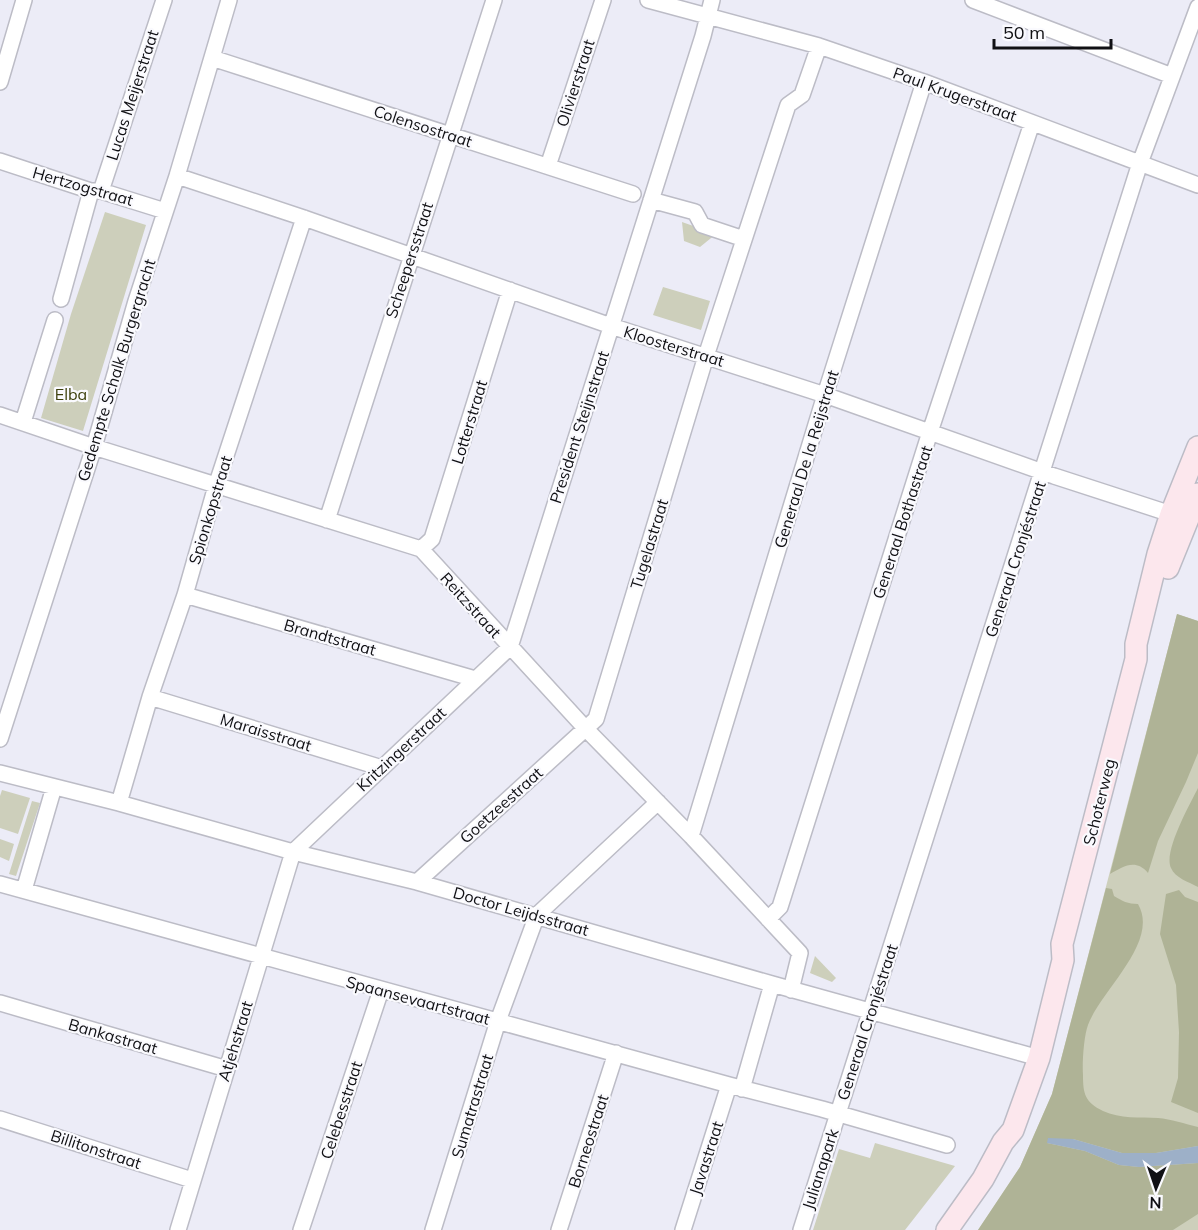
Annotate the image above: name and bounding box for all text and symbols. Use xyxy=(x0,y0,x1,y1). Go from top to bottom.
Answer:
scale bar xyxy=(994,12,1111,50)
text: 50 m xyxy=(1003,21,1045,44)
street label: Lucas Meijerstraat xyxy=(102,27,163,163)
street label: Olivierstraat xyxy=(551,36,599,129)
street label: Paul Krugerstraat xyxy=(890,62,1020,126)
street label: Colensostraat xyxy=(371,101,475,151)
street label: Hertzogstraat xyxy=(30,162,136,210)
street label: Scheepersstraat xyxy=(381,199,437,320)
street label: Gedempte Schalk Burgergracht xyxy=(73,256,160,484)
street label: Kloosterstraat xyxy=(621,321,727,371)
street label: President Steijnstraat xyxy=(545,348,613,506)
street label: Generaal De la Reijstraat xyxy=(769,367,843,550)
street label: Lotterstraat xyxy=(447,377,491,467)
park label: Elba xyxy=(55,384,87,404)
street label: Generaal Bothastraat xyxy=(868,442,936,601)
street label: Spionkopstraat xyxy=(184,453,236,567)
street label: Generaal Cronjéstraat xyxy=(980,478,1050,640)
street label: Tugelastraat xyxy=(626,496,672,592)
street label: Reitzstraat xyxy=(436,568,506,642)
street label: Brandtstraat xyxy=(282,614,379,660)
street label: Kritzingerstraat xyxy=(352,702,450,796)
street label: Maraisstraat xyxy=(218,709,314,755)
street label: Schoterweg xyxy=(1079,756,1119,848)
street label: Goetzeestraat xyxy=(455,762,547,847)
street label: Doctor Leijdsstraat xyxy=(451,882,591,940)
street label: Generaal Cronjéstraat xyxy=(832,941,902,1103)
street label: Spaansevaartstraat xyxy=(344,971,492,1029)
street label: Atjehstraat xyxy=(213,998,257,1084)
street label: Bankastraat xyxy=(66,1014,160,1058)
street label: Sumatrastraat xyxy=(447,1051,497,1160)
street label: Celebesstraat xyxy=(316,1058,366,1162)
street label: Borneostraat xyxy=(563,1091,613,1190)
street label: Javastraat xyxy=(685,1118,727,1198)
street label: Billitonstraat xyxy=(48,1125,144,1173)
street label: Julianapark xyxy=(798,1125,843,1212)
north arrow xyxy=(1126,1158,1186,1218)
text: N xyxy=(1149,1193,1162,1213)

